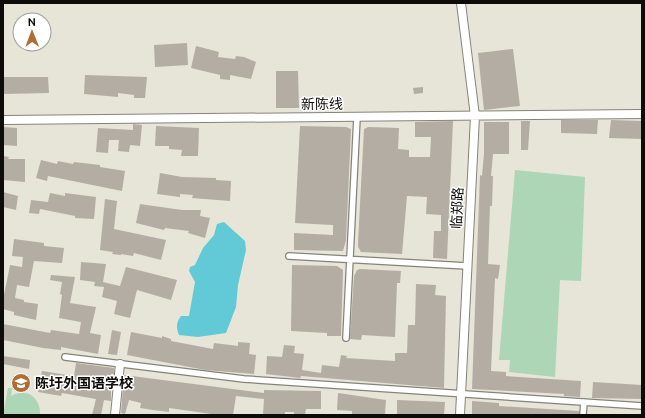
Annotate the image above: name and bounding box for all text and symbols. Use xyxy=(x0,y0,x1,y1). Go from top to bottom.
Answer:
north arrow xyxy=(12,12,52,52)
text: N xyxy=(28,16,36,28)
street label: 新陈线 xyxy=(301,96,343,112)
street label: 临郑路 xyxy=(448,187,466,229)
school or university icon: 陈圩外国语学校 xyxy=(10,372,32,394)
place label: 陈圩外国语学校 xyxy=(35,375,133,391)

